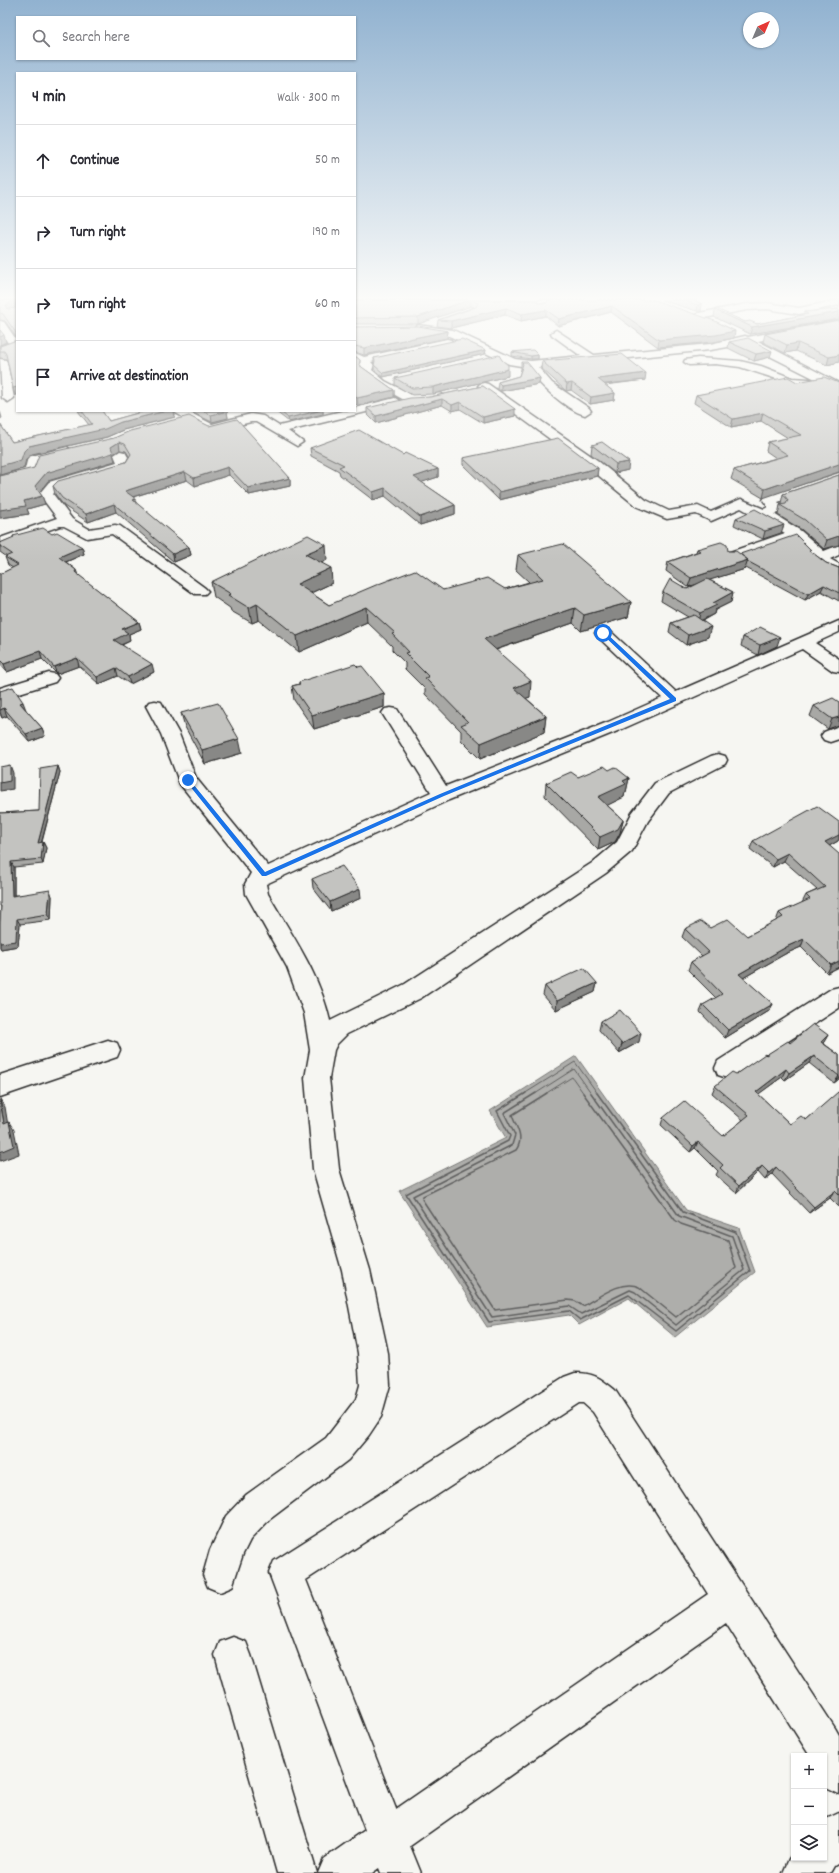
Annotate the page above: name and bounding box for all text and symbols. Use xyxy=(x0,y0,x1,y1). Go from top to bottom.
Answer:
north arrow xyxy=(743,12,779,48)
search box xyxy=(16,16,356,60)
icon: search xyxy=(30,27,52,49)
text: Search here xyxy=(62,27,130,49)
text: 4 min xyxy=(32,86,66,110)
text: Walk · 300 m xyxy=(277,89,340,108)
icon: ahead xyxy=(32,150,54,172)
text: Continue xyxy=(70,150,119,172)
text: 50 m xyxy=(315,151,340,170)
icon: right xyxy=(32,222,54,244)
text: Turn right xyxy=(70,222,126,244)
text: 190 m xyxy=(312,223,340,242)
icon: right xyxy=(32,294,54,316)
text: Turn right xyxy=(70,294,126,316)
text: 60 m xyxy=(315,295,340,314)
icon: arrive xyxy=(32,366,54,388)
text: Arrive at destination xyxy=(70,366,188,388)
route start xyxy=(594,624,612,642)
route end xyxy=(179,771,197,789)
map controls xyxy=(791,1753,827,1861)
button: + xyxy=(791,1753,827,1789)
button: − xyxy=(791,1789,827,1825)
button: layers xyxy=(791,1825,827,1861)

